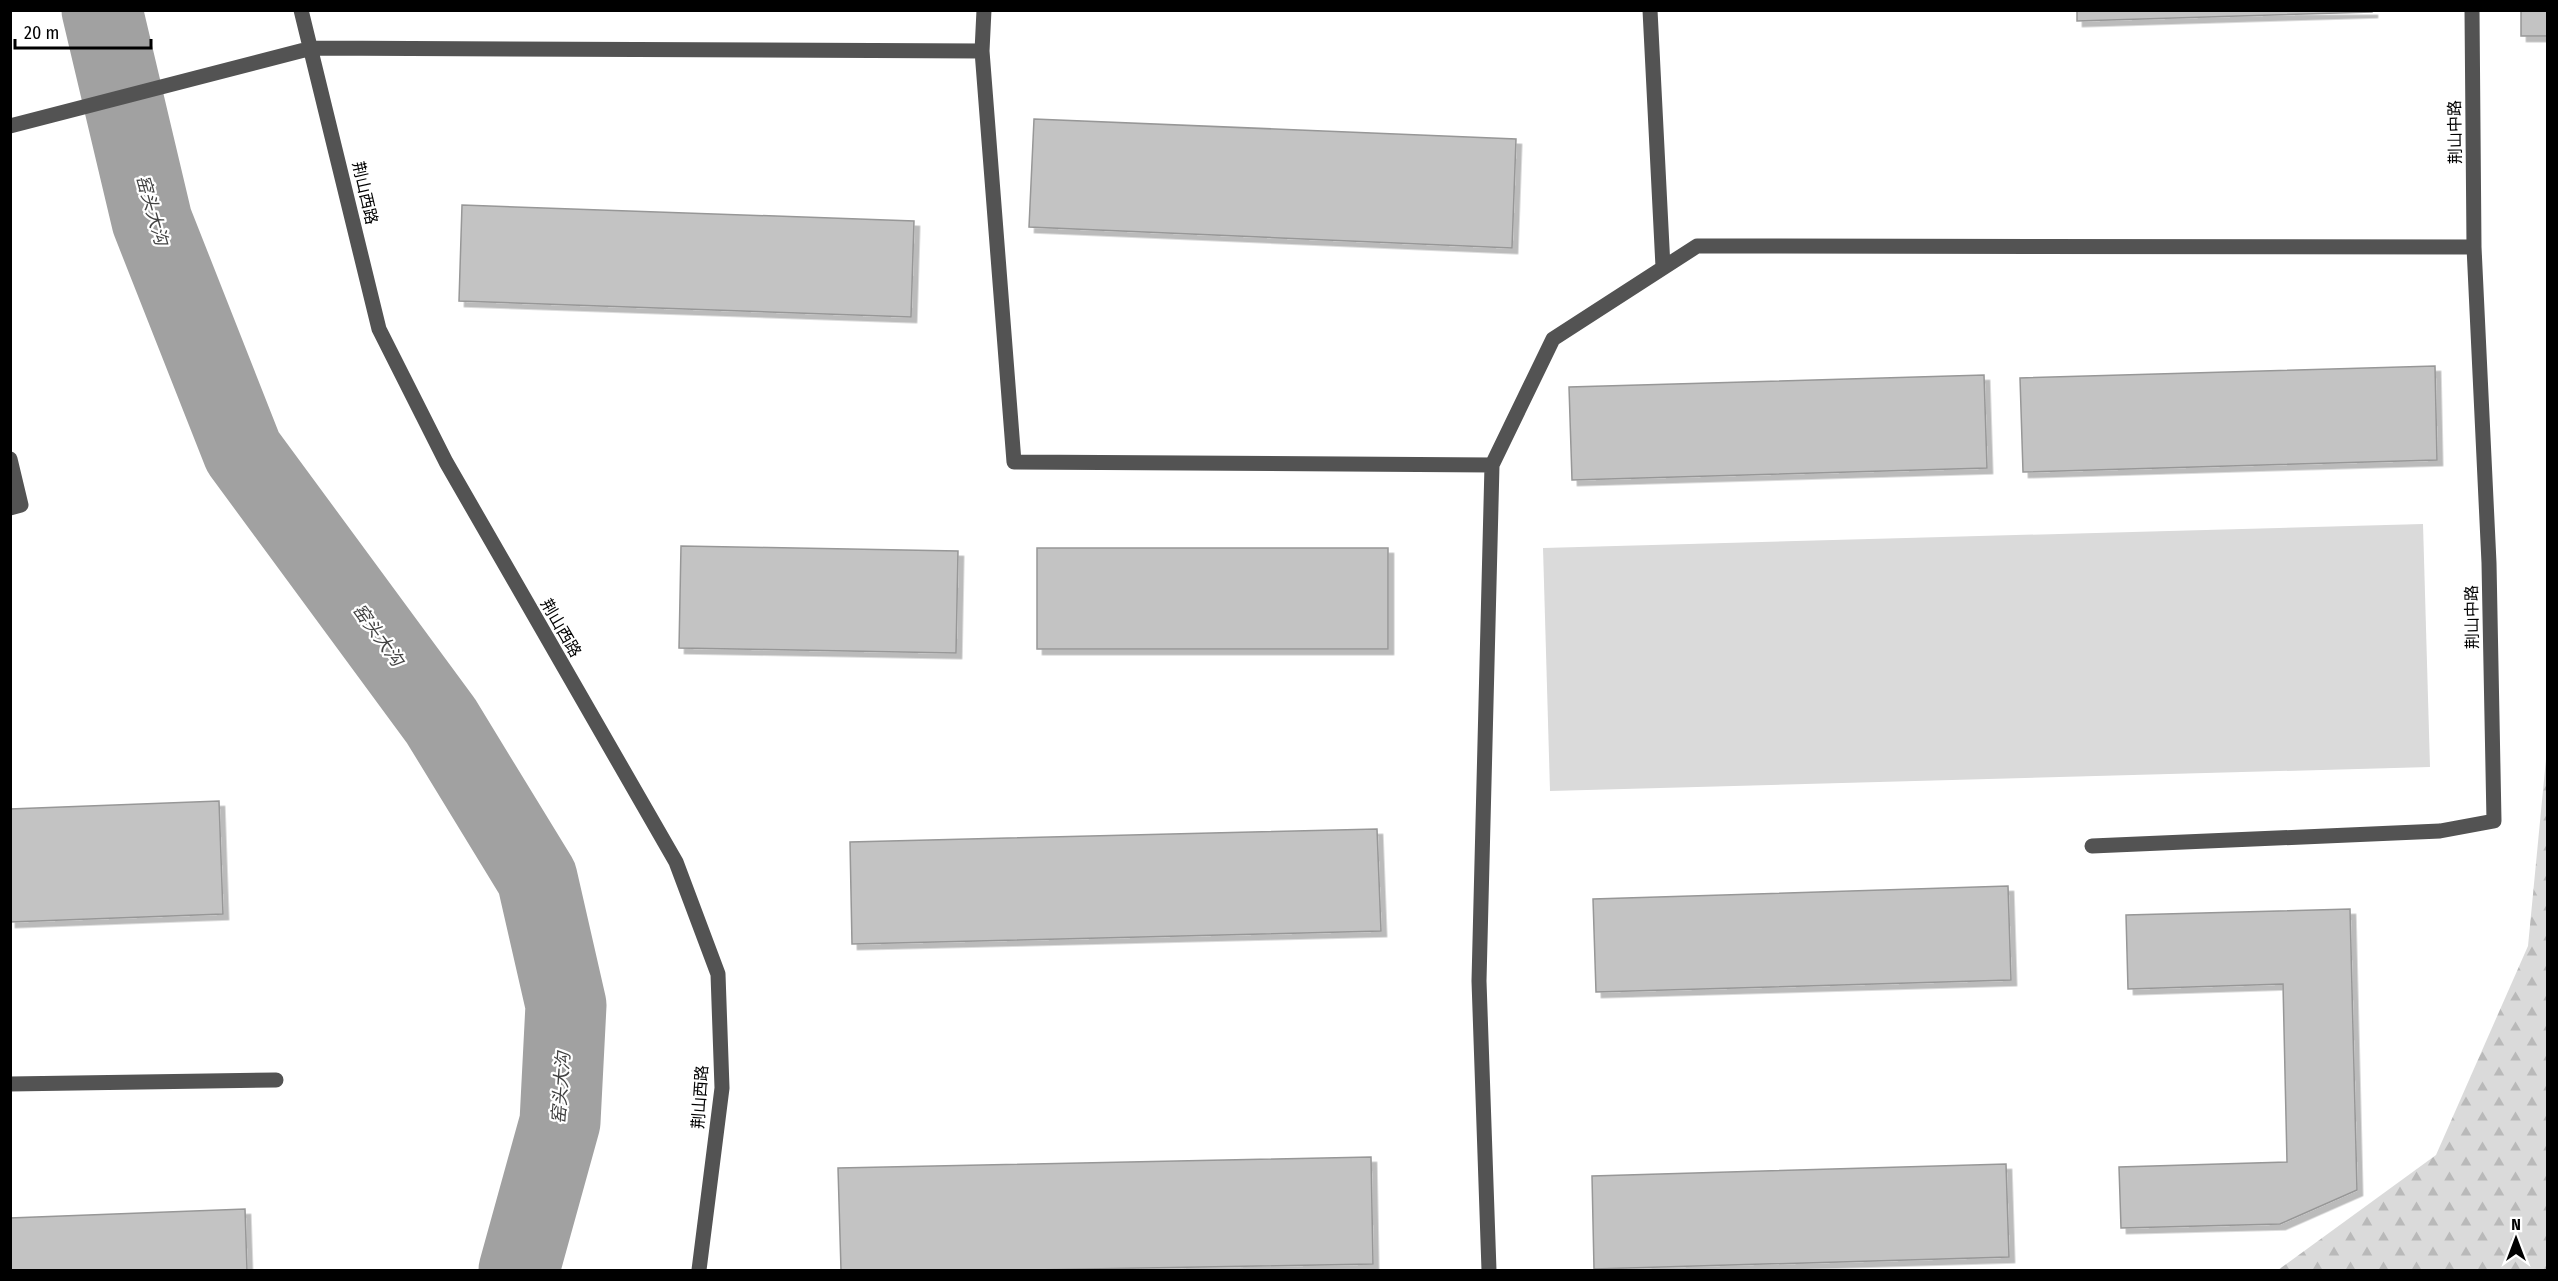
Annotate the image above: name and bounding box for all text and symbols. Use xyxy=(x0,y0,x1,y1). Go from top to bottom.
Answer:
scale bar xyxy=(15,12,152,50)
text: 20 m xyxy=(24,22,59,44)
street label: 荆山中路 xyxy=(2445,100,2465,164)
street label: 荆山西路 xyxy=(349,160,381,226)
water label: 窑头大沟 xyxy=(132,172,173,250)
street label: 荆山中路 xyxy=(2462,585,2482,649)
street label: 荆山西路 xyxy=(537,596,585,660)
water label: 窑头大沟 xyxy=(348,599,409,672)
water label: 窑头大沟 xyxy=(548,1049,575,1125)
street label: 荆山西路 xyxy=(688,1064,712,1130)
north arrow xyxy=(2486,1209,2546,1269)
text: N xyxy=(2511,1215,2521,1234)

